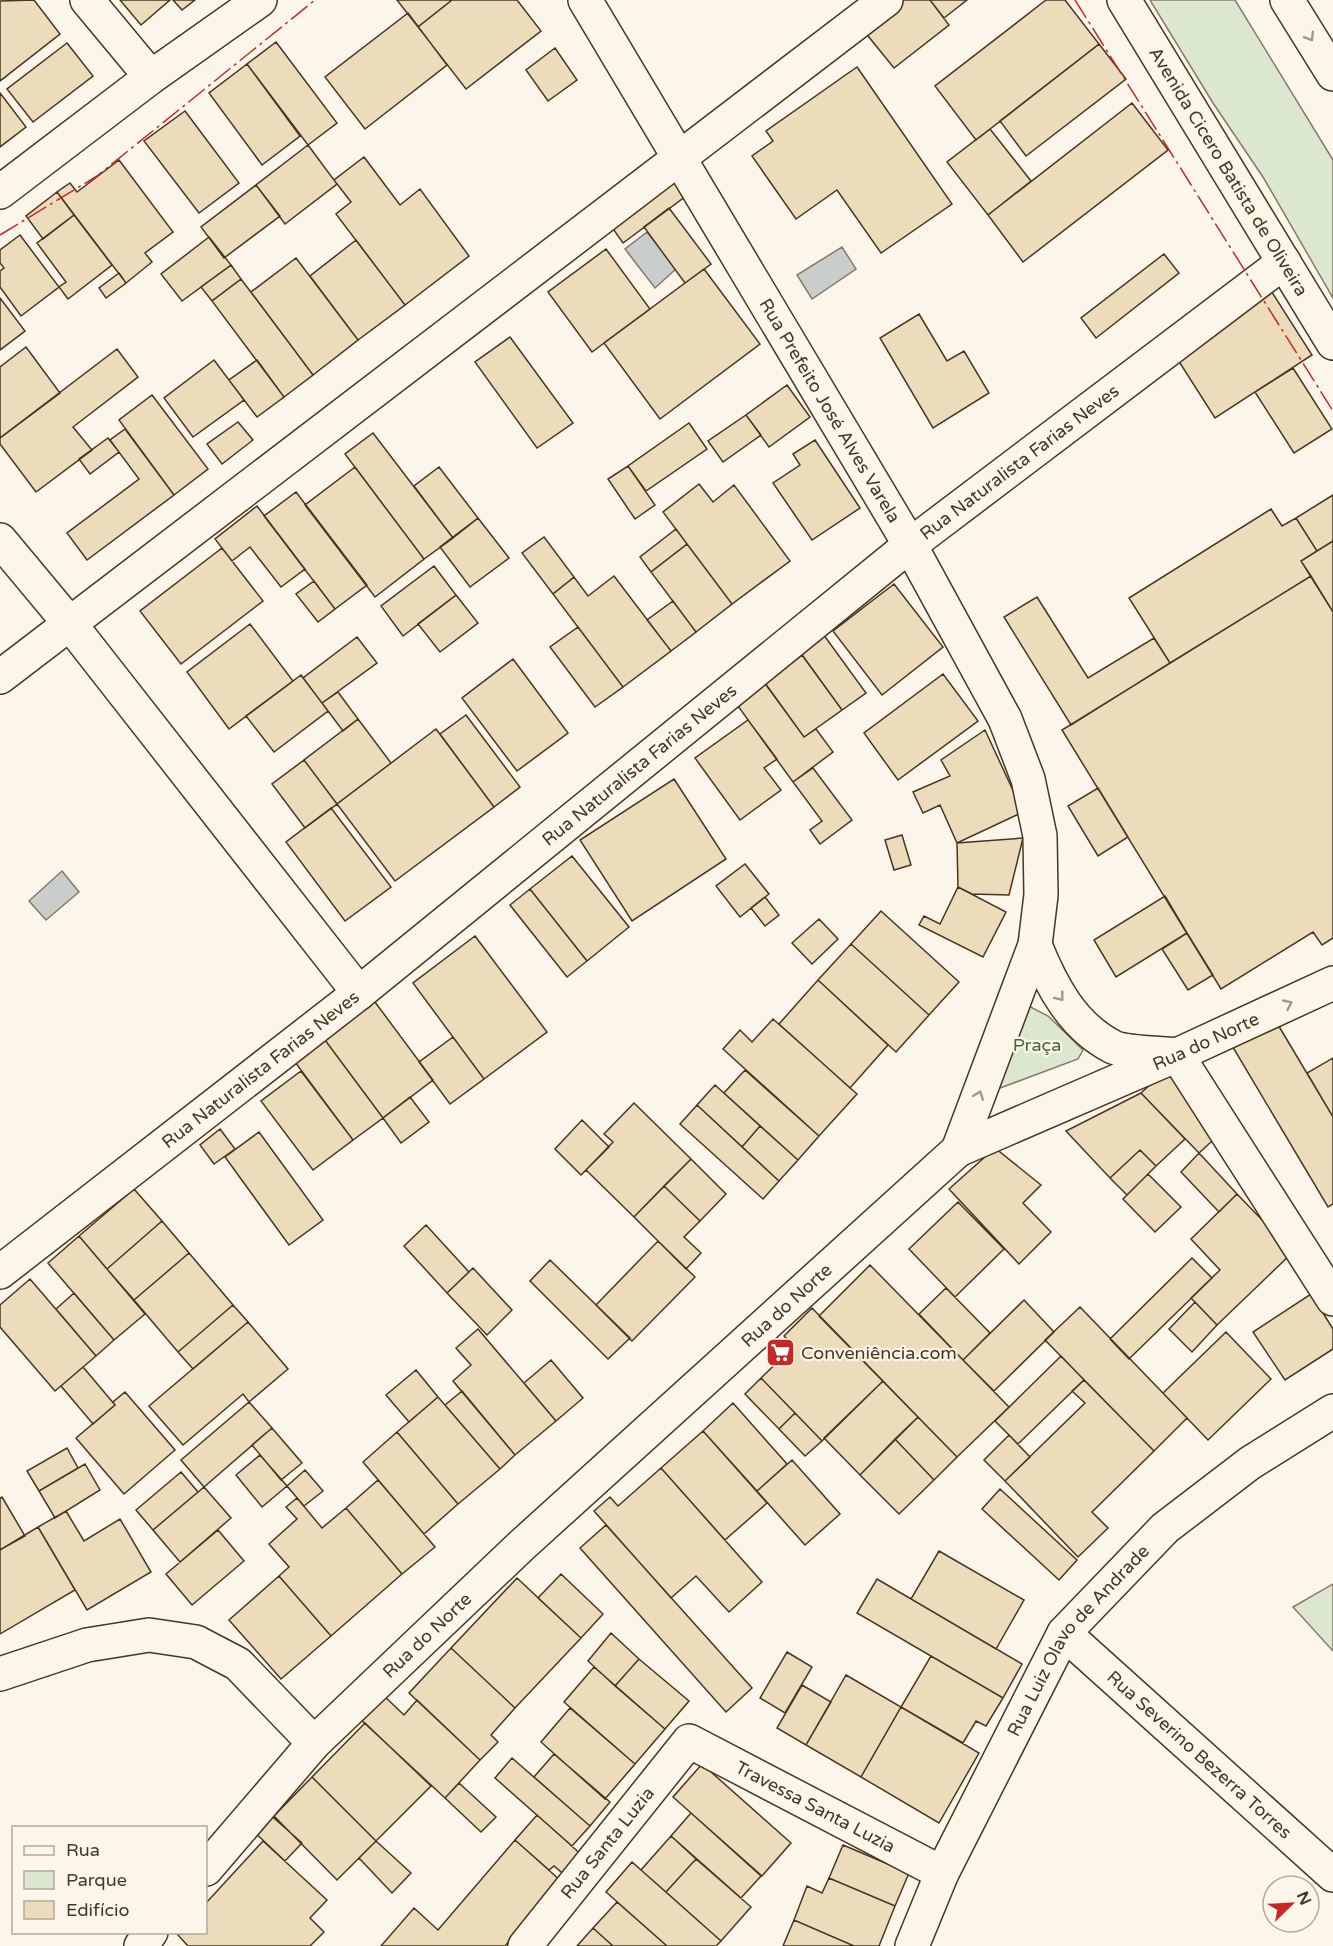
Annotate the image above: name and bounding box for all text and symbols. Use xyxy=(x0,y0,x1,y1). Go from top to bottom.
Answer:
one-way arrow xyxy=(1303,31,1315,41)
street label: Avenida Cicero Batista de Oliveira xyxy=(1144,43,1313,300)
street label: Rua Prefeito José Alves Varela xyxy=(754,294,905,527)
street label: Rua Naturalista Farias Neves xyxy=(915,380,1123,545)
street label: Rua Naturalista Farias Neves xyxy=(538,679,741,851)
street label: Rua Naturalista Farias Neves xyxy=(157,986,364,1153)
one-way arrow xyxy=(1053,991,1064,1002)
one-way arrow xyxy=(1281,999,1292,1011)
street label: Rua do Norte xyxy=(1149,1008,1263,1075)
park label: Praça xyxy=(1013,1034,1061,1056)
one-way arrow xyxy=(972,1090,984,1101)
street label: Rua do Norte xyxy=(737,1259,836,1352)
supermarket icon: Conveniência.com xyxy=(764,1337,796,1369)
place label: Conveniência.com xyxy=(801,1342,957,1364)
street label: Rua Luiz Olavo de Andrade xyxy=(1002,1540,1154,1740)
street label: Rua do Norte xyxy=(378,1588,476,1683)
street label: Rua Severino Bezerra Torres xyxy=(1102,1666,1296,1843)
street label: Travessa Santa Luzia xyxy=(732,1756,899,1858)
street label: Rua Santa Luzia xyxy=(556,1782,659,1903)
legend xyxy=(12,1826,207,1934)
text: Rua xyxy=(66,1839,100,1861)
text: Parque xyxy=(66,1869,127,1891)
north arrow xyxy=(1261,1874,1321,1934)
text: N xyxy=(1292,1888,1316,1908)
text: Edifício xyxy=(66,1899,130,1921)

